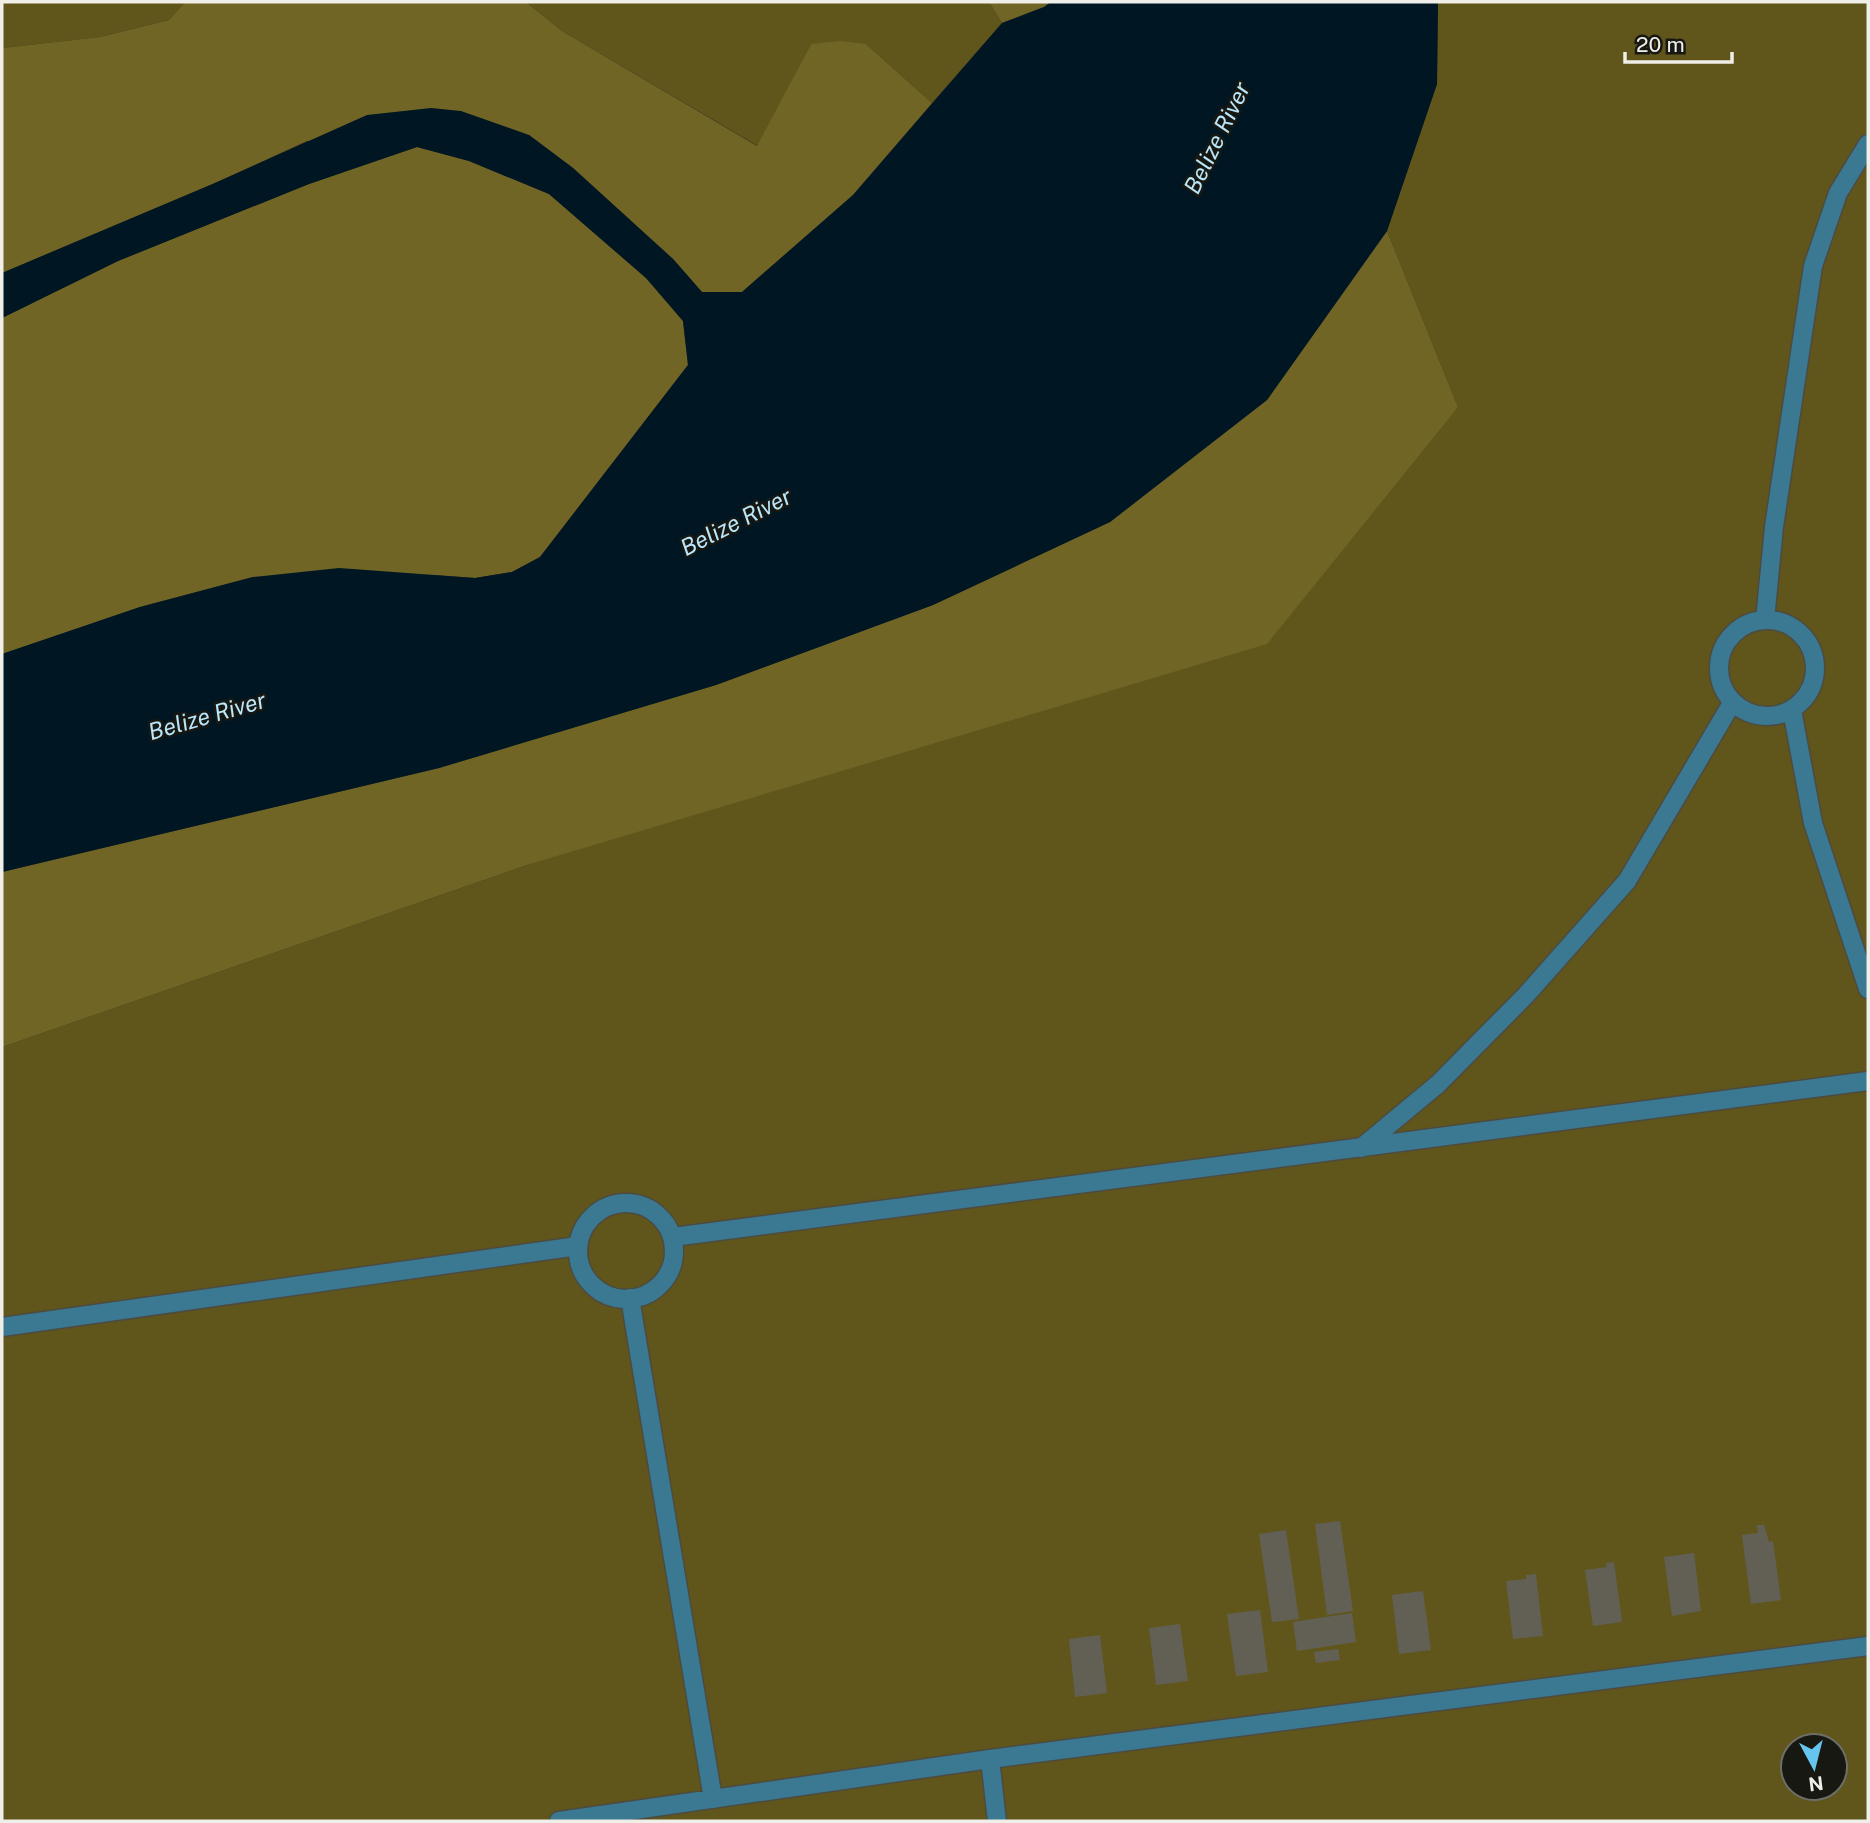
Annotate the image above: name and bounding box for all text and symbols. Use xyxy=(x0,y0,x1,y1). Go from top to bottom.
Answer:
scale bar xyxy=(1625,21,1732,65)
text: 20 m xyxy=(1636,32,1685,57)
water label: Belize River xyxy=(1178,77,1255,198)
water label: Belize River xyxy=(676,482,796,561)
water label: Belize River xyxy=(145,686,269,745)
north arrow xyxy=(1779,1732,1849,1802)
text: N xyxy=(1807,1772,1825,1796)

